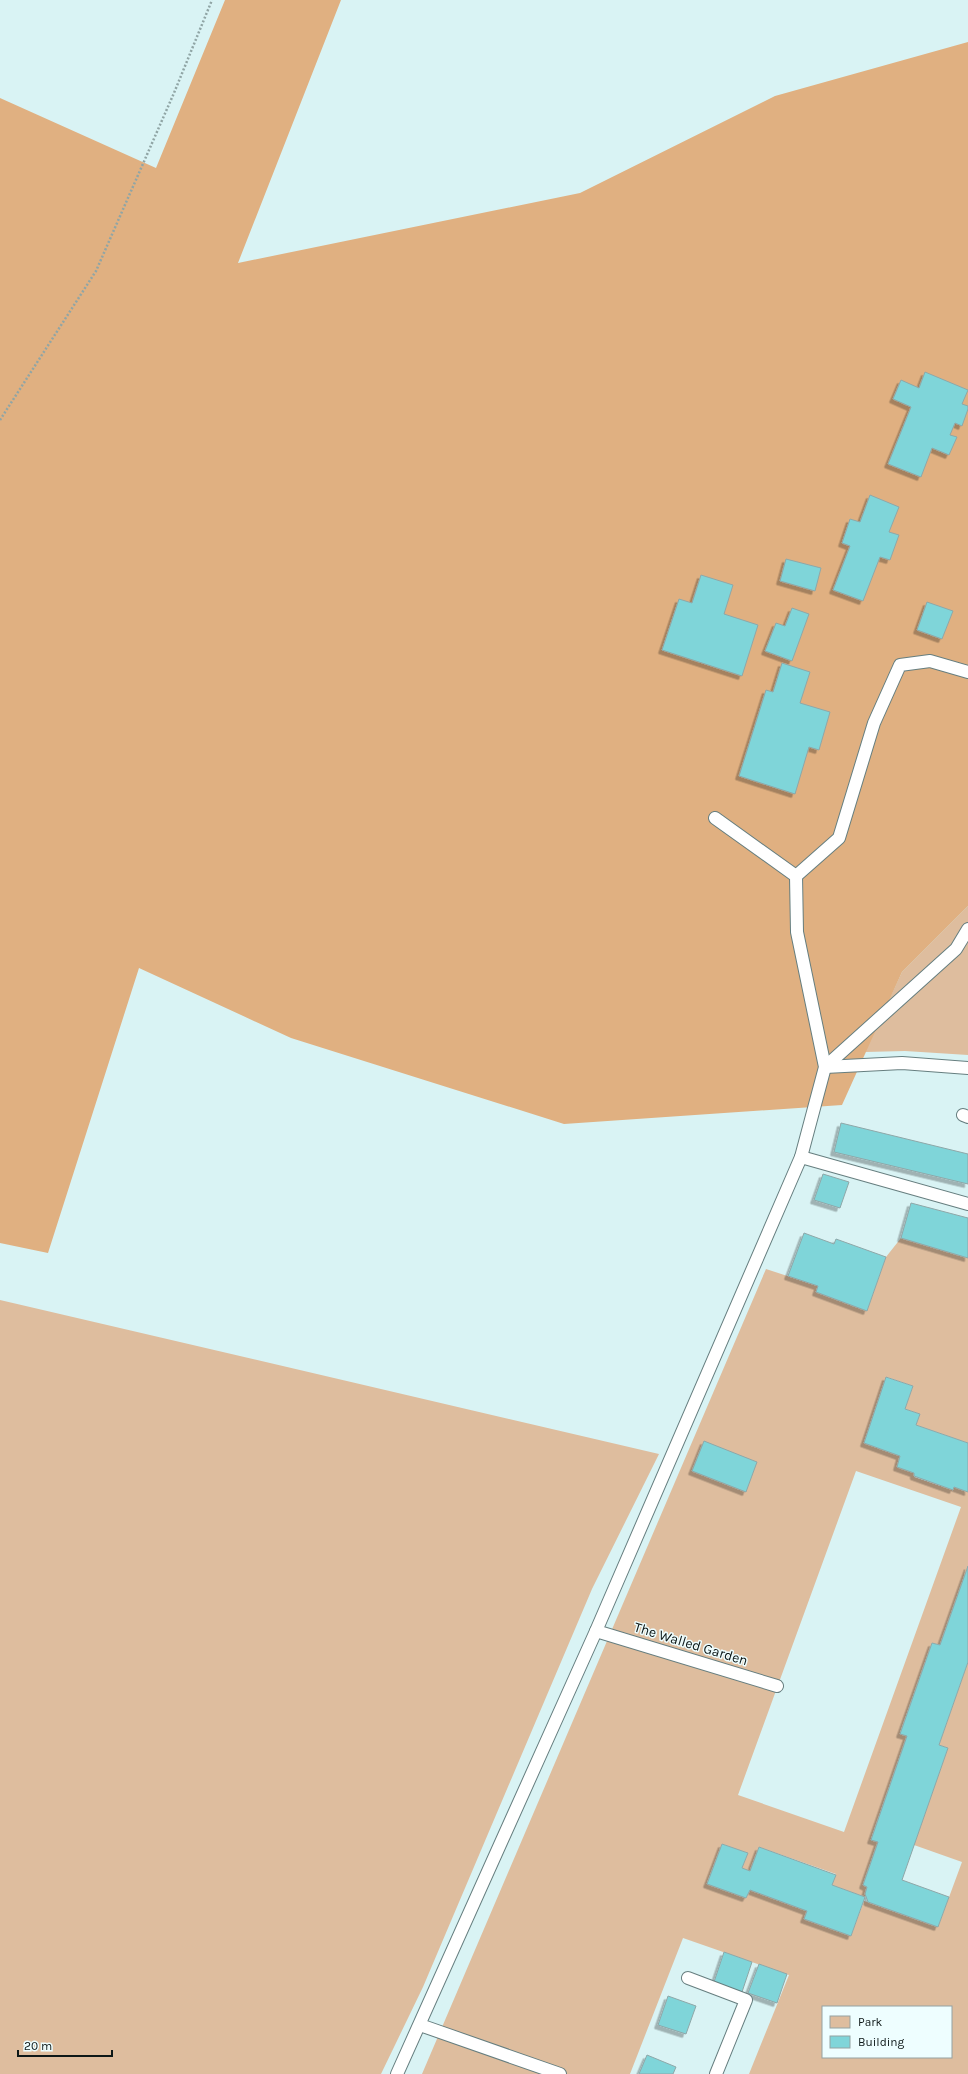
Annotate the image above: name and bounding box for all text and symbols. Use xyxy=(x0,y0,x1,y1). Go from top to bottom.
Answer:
street label: The Walled Garden xyxy=(632,1619,750,1669)
legend xyxy=(822,2006,952,2058)
text: Park xyxy=(858,2015,883,2029)
scale bar xyxy=(18,2032,112,2058)
text: Building xyxy=(858,2035,905,2049)
text: 20 m xyxy=(24,2039,52,2053)

